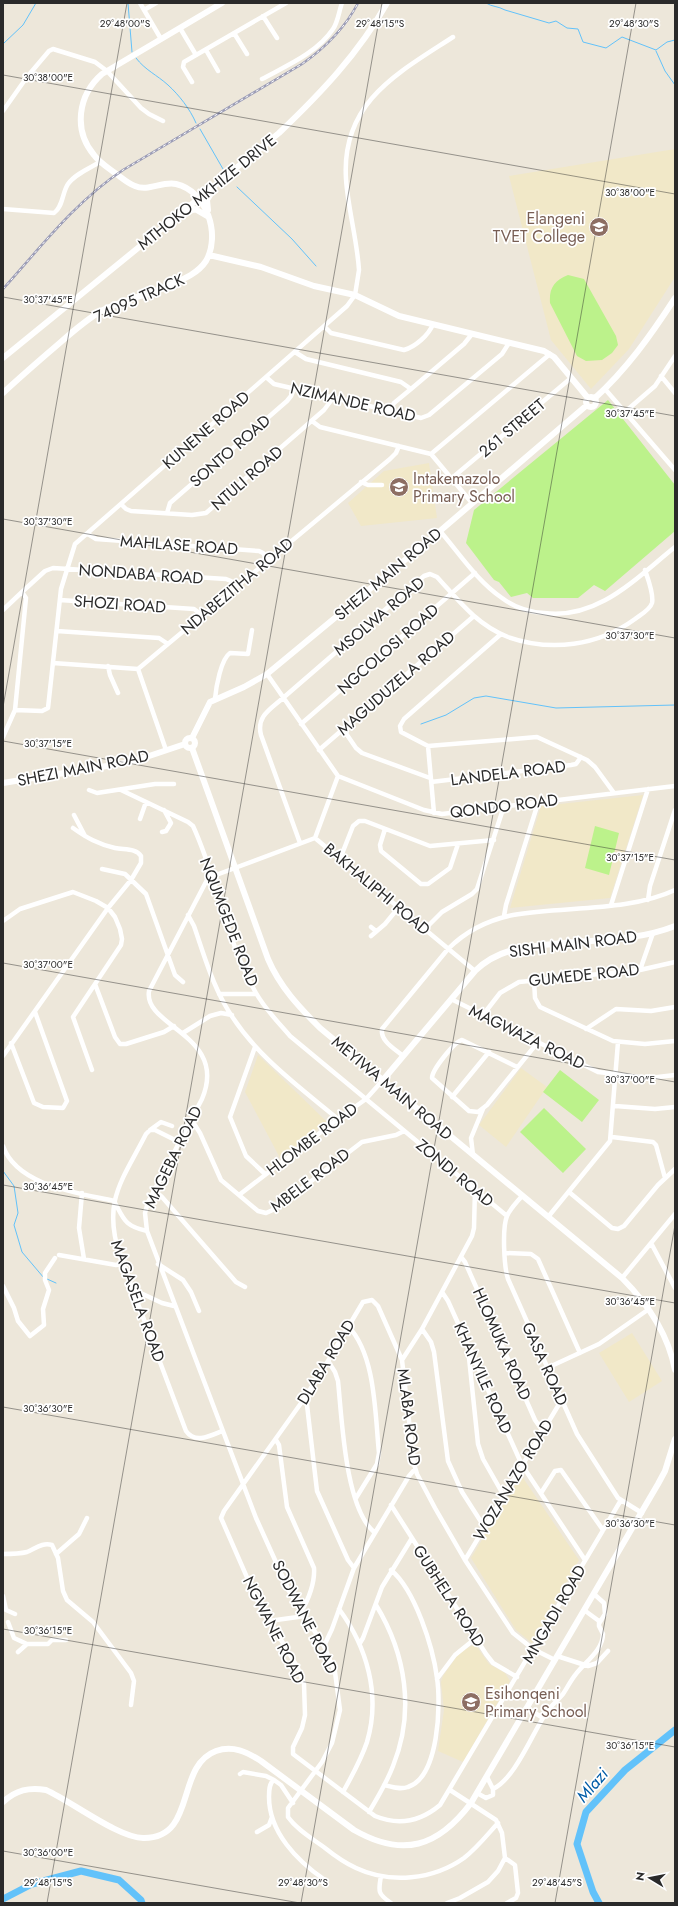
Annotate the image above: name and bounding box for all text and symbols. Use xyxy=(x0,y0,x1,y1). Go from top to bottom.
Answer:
text: 29°48'00"S xyxy=(100,16,151,31)
text: 29°48'15"S xyxy=(356,16,405,31)
text: 29°48'30"S xyxy=(609,16,659,31)
text: 30°38'00"E xyxy=(23,70,73,85)
street label: MTHOKO MKHIZE DRIVE xyxy=(133,129,281,255)
text: 30°38'00"E xyxy=(605,185,655,200)
place label: Elangeni TVET College xyxy=(493,207,585,248)
school or university icon: Elangeni TVET College xyxy=(588,216,610,238)
street label: 74095 TRACK xyxy=(90,268,188,328)
text: 30°37'45"E xyxy=(23,292,73,307)
street label: NZIMANDE ROAD xyxy=(288,376,418,428)
street label: KUNENE ROAD xyxy=(157,386,255,474)
street label: 261 STREET xyxy=(474,393,551,463)
text: 30°37'45"E xyxy=(605,406,655,421)
street label: SONTO ROAD xyxy=(185,409,276,493)
street label: NTULI ROAD xyxy=(206,440,288,516)
place label: Intakemazolo Primary School xyxy=(413,467,515,508)
school or university icon: Intakemazolo Primary School xyxy=(388,476,410,498)
text: 30°37'30"E xyxy=(23,514,73,529)
street label: SHEZI MAIN ROAD xyxy=(329,522,447,626)
street label: MAHLASE ROAD xyxy=(119,529,239,561)
street label: NDABEZITHA ROAD xyxy=(176,532,298,640)
street label: NONDABA ROAD xyxy=(78,558,204,590)
street label: MSOLWA ROAD xyxy=(329,571,429,661)
street label: SHOZI ROAD xyxy=(73,589,167,619)
street label: NGCOLOSI ROAD xyxy=(332,598,444,700)
street label: MAGUDUZELA ROAD xyxy=(332,625,460,741)
text: 30°37'30"E xyxy=(605,628,655,643)
text: 30°37'15"E xyxy=(24,736,72,751)
street label: SHEZI MAIN ROAD xyxy=(15,744,151,792)
street label: LANDELA ROAD xyxy=(449,755,567,791)
street label: QONDO ROAD xyxy=(449,788,559,824)
street label: BAKHALIPHI ROAD xyxy=(319,837,435,941)
text: 30°37'15"E xyxy=(606,850,654,865)
street label: NQUMGEDE ROAD xyxy=(194,854,264,990)
street label: SISHI MAIN ROAD xyxy=(508,925,638,963)
text: 30°37'00"E xyxy=(23,957,73,972)
street label: GUMEDE ROAD xyxy=(527,958,641,992)
street label: MAGWAZA ROAD xyxy=(465,999,589,1075)
street label: MEYIWA MAIN ROAD xyxy=(327,1031,457,1146)
text: 30°37'00"E xyxy=(605,1072,655,1087)
street label: HLOMBE ROAD xyxy=(262,1097,362,1181)
street label: MAGEBA ROAD xyxy=(138,1102,208,1212)
street label: ZONDI ROAD xyxy=(411,1134,499,1212)
street label: MBELE ROAD xyxy=(266,1142,355,1217)
text: 30°36'45"E xyxy=(23,1179,73,1194)
street label: MAGASELA ROAD xyxy=(105,1237,171,1366)
street label: HLOMUKA ROAD xyxy=(467,1284,537,1404)
text: 30°36'45"E xyxy=(605,1294,655,1309)
street label: DLABA ROAD xyxy=(291,1315,361,1409)
street label: KHANYILE ROAD xyxy=(448,1319,518,1437)
street label: GASA ROAD xyxy=(516,1319,574,1410)
street label: MLABA ROAD xyxy=(392,1367,426,1467)
text: 30°36'30"E xyxy=(23,1401,73,1416)
street label: WOZANAZO ROAD xyxy=(468,1415,558,1545)
text: 30°36'30"E xyxy=(605,1516,655,1531)
street label: GUBHELA ROAD xyxy=(407,1541,491,1652)
street label: SODWANE ROAD xyxy=(266,1556,344,1678)
street label: MNGADI ROAD xyxy=(517,1561,592,1667)
street label: NGWANE ROAD xyxy=(237,1572,311,1688)
text: 30°36'15"E xyxy=(24,1623,72,1638)
place label: Esihonqeni Primary School xyxy=(485,1682,587,1723)
school or university icon: Esihonqeni Primary School xyxy=(460,1691,482,1713)
text: 30°36'15"E xyxy=(606,1738,654,1753)
water label: Mlazi xyxy=(570,1762,614,1807)
text: 30°36'00"E xyxy=(23,1845,73,1860)
north arrow xyxy=(630,1858,670,1898)
text: N xyxy=(632,1871,649,1882)
text: 29°48'15"S xyxy=(24,1875,73,1890)
text: 29°48'30"S xyxy=(278,1875,328,1890)
text: 29°48'45"S xyxy=(532,1875,582,1890)

